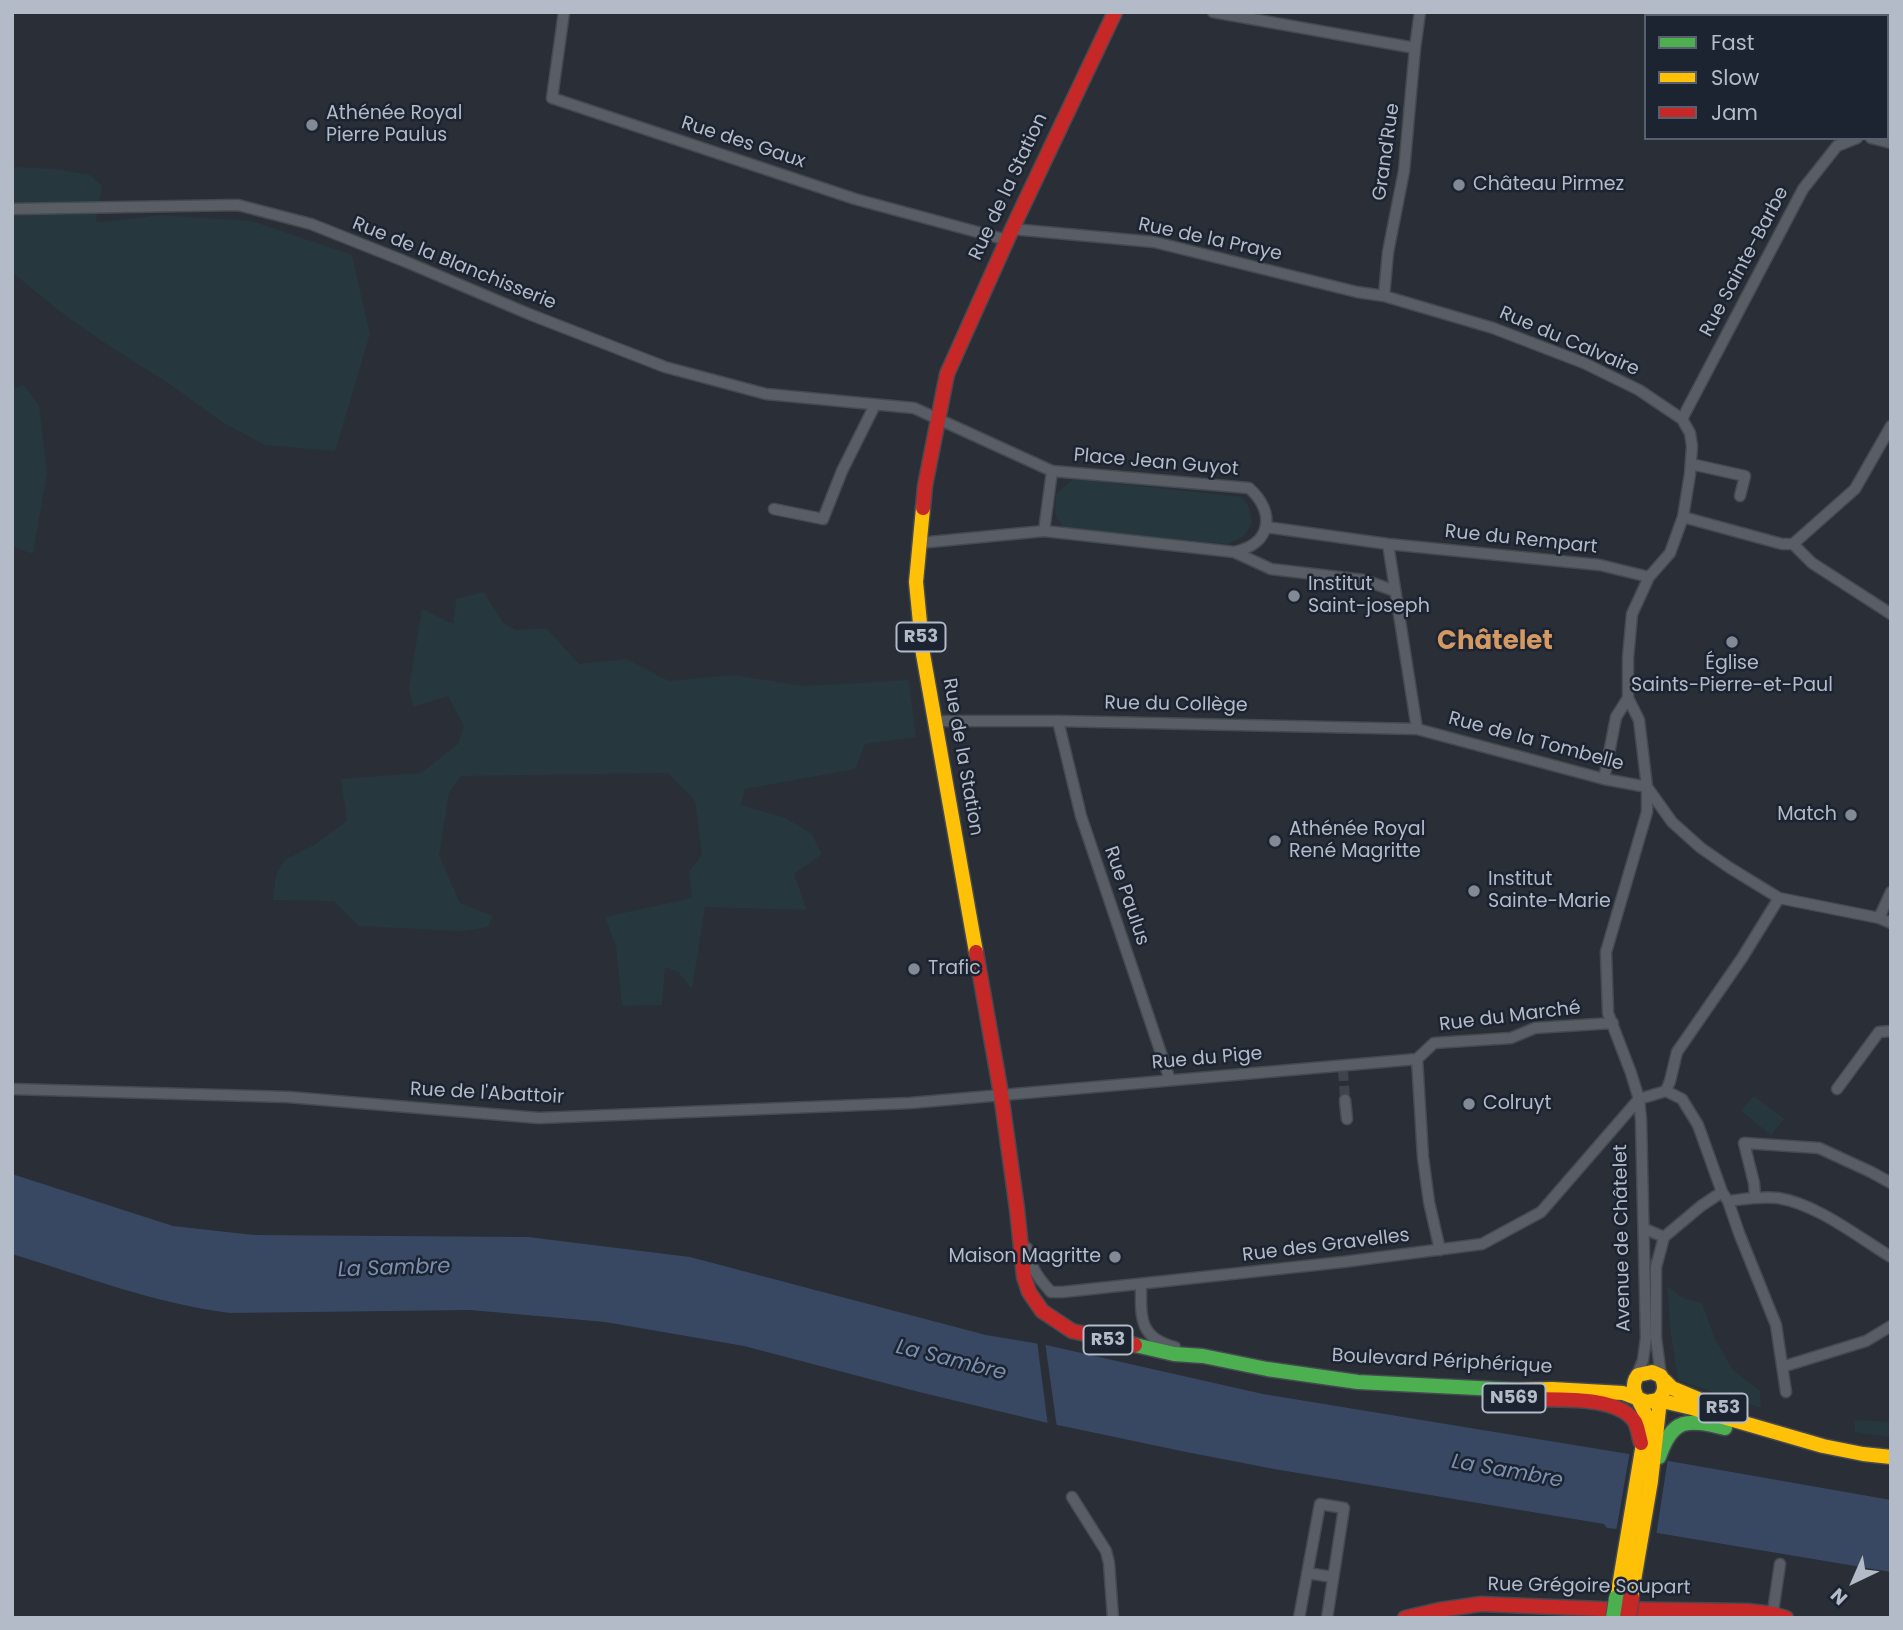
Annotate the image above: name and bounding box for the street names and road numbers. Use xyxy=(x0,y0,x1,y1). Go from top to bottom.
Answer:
street label: Grand'Rue xyxy=(1369,102,1405,202)
street label: Rue de la Station xyxy=(965,110,1053,264)
street label: Rue des Gaux xyxy=(678,112,808,174)
street label: Rue Sainte-Barbe xyxy=(1696,183,1794,341)
street label: Rue de la Blanchisserie xyxy=(349,213,559,315)
street label: Rue de la Praye xyxy=(1136,214,1284,266)
street label: Rue du Calvaire xyxy=(1496,302,1642,382)
street label: Place Jean Guyot xyxy=(1073,444,1239,482)
street label: Rue du Rempart xyxy=(1444,521,1598,559)
road number: R53 xyxy=(897,622,946,652)
street label: Rue de la Station xyxy=(937,676,987,838)
street label: Rue du Collège xyxy=(1104,692,1248,718)
street label: Rue de la Tombelle xyxy=(1446,708,1626,776)
street label: Rue Paulus xyxy=(1098,843,1154,949)
street label: Rue du Marché xyxy=(1438,997,1582,1037)
street label: Rue du Pige xyxy=(1151,1043,1263,1075)
street label: Rue de l'Abattoir xyxy=(409,1079,565,1109)
street label: Avenue de Châtelet xyxy=(1610,1144,1636,1332)
street label: Rue des Gravelles xyxy=(1241,1224,1411,1268)
road number: R53 xyxy=(1084,1325,1132,1354)
street label: Boulevard Périphérique xyxy=(1331,1345,1553,1379)
road number: N569 xyxy=(1482,1384,1546,1413)
road number: R53 xyxy=(1698,1394,1748,1422)
street label: Rue Grégoire Soupart xyxy=(1487,1574,1691,1600)

